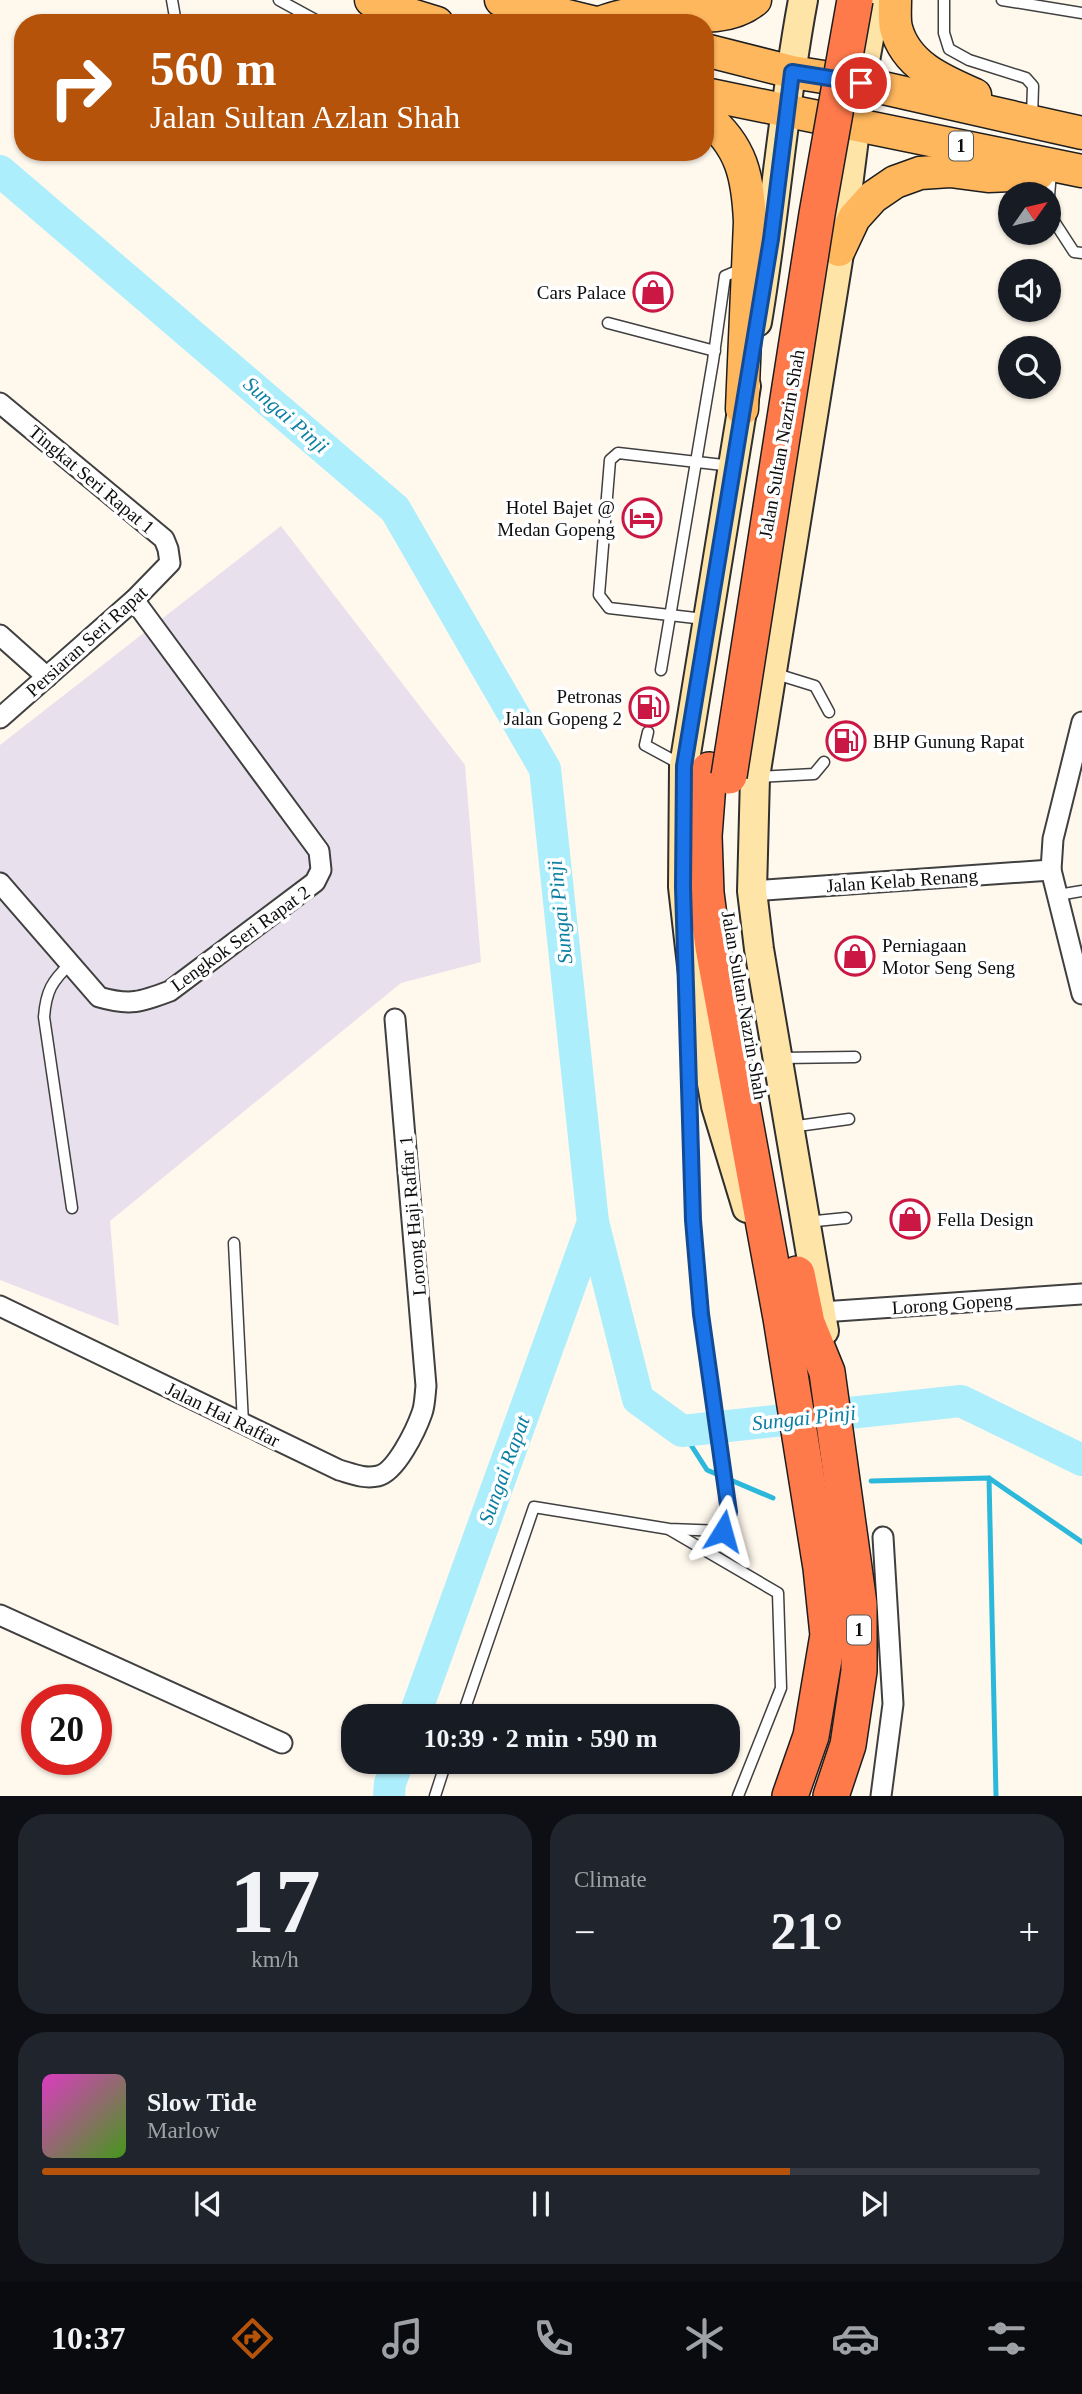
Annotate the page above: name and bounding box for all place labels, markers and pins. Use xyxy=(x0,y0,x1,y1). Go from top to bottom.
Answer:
pin xyxy=(831,53,891,113)
shop icon: Cars Palace xyxy=(632,271,674,313)
place label: Cars Palace xyxy=(537,282,626,303)
place label: Hotel Bajet @ Medan Gopeng xyxy=(497,497,615,540)
hotel icon: Hotel Bajet @ Medan Gopeng xyxy=(621,497,663,539)
place label: Petronas Jalan Gopeng 2 xyxy=(504,686,622,729)
fuel station icon: Petronas Jalan Gopeng 2 xyxy=(628,686,670,728)
fuel station icon: BHP Gunung Rapat xyxy=(825,720,867,762)
place label: BHP Gunung Rapat xyxy=(873,731,1025,752)
shop icon: Perniagaan Motor Seng Seng xyxy=(834,935,876,977)
place label: Perniagaan Motor Seng Seng xyxy=(882,935,1016,978)
shop icon: Fella Design xyxy=(889,1198,931,1240)
place label: Fella Design xyxy=(937,1209,1034,1230)

